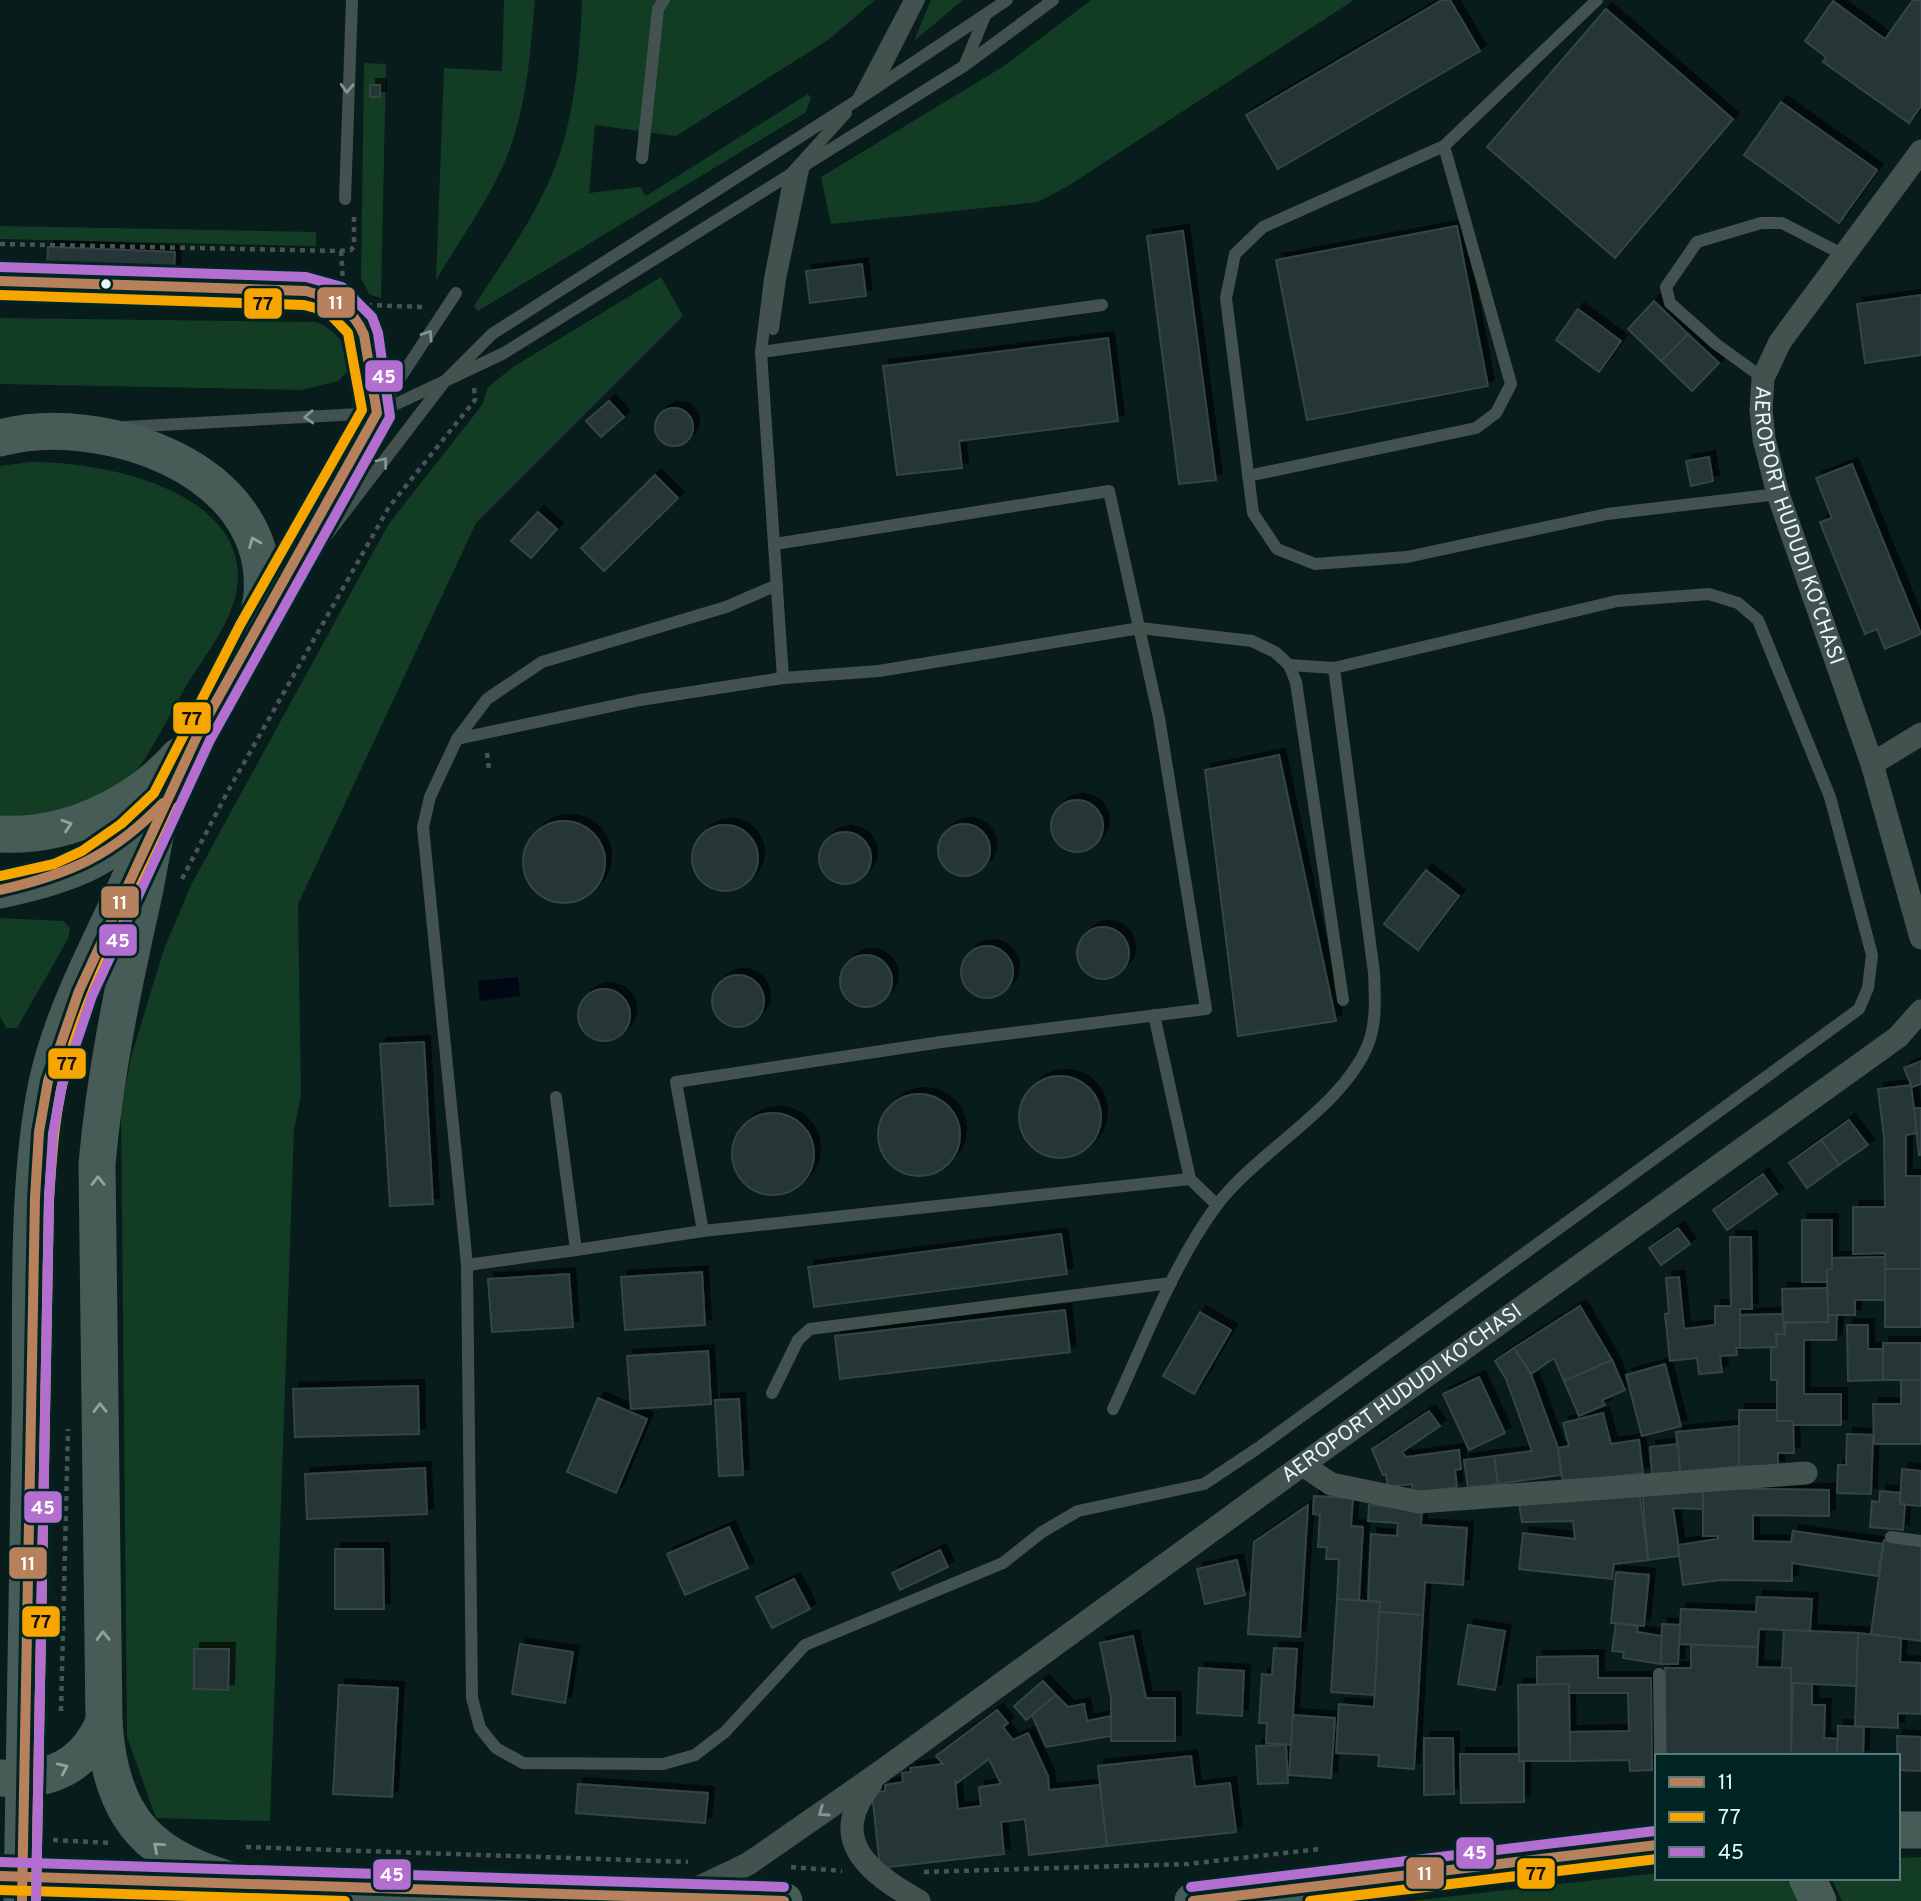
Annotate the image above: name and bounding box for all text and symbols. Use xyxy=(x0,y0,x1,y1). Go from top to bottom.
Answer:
one-way arrow xyxy=(340,83,355,94)
unlabelled marker xyxy=(99,277,113,291)
line badge: 11 xyxy=(316,286,356,319)
line badge: 77 xyxy=(243,287,283,320)
text: 11 xyxy=(328,292,344,316)
text: 77 xyxy=(253,293,273,317)
one-way arrow xyxy=(420,330,433,343)
line badge: 45 xyxy=(364,359,404,393)
text: 45 xyxy=(372,366,396,390)
street label: AEROPORT HUDUDI KO'CHASI xyxy=(1747,385,1850,668)
one-way arrow xyxy=(303,409,314,424)
one-way arrow xyxy=(375,457,388,469)
one-way arrow xyxy=(249,537,263,549)
line badge: 77 xyxy=(172,701,212,735)
text: 77 xyxy=(182,708,202,732)
one-way arrow xyxy=(61,819,73,834)
line badge: 11 xyxy=(100,885,140,919)
text: 11 xyxy=(112,892,128,916)
line badge: 45 xyxy=(98,923,138,957)
text: 45 xyxy=(106,930,130,954)
line badge: 77 xyxy=(47,1047,87,1080)
text: 77 xyxy=(57,1053,77,1077)
one-way arrow xyxy=(90,1175,106,1185)
street label: AEROPORT HUDUDI KO'CHASI xyxy=(1276,1298,1527,1489)
one-way arrow xyxy=(92,1402,108,1413)
line badge: 45 xyxy=(23,1490,63,1524)
text: 45 xyxy=(31,1497,55,1521)
line badge: 11 xyxy=(8,1546,48,1580)
text: 11 xyxy=(20,1553,36,1577)
line badge: 77 xyxy=(21,1605,61,1638)
text: 77 xyxy=(31,1611,51,1635)
one-way arrow xyxy=(95,1630,111,1640)
legend xyxy=(1655,1754,1900,1880)
one-way arrow xyxy=(56,1762,68,1776)
text: 11 xyxy=(1718,1770,1734,1797)
one-way arrow xyxy=(818,1804,831,1816)
text: 77 xyxy=(1718,1805,1741,1832)
line badge: 45 xyxy=(1455,1836,1495,1870)
text: 45 xyxy=(1718,1840,1744,1867)
text: 45 xyxy=(1463,1842,1487,1866)
one-way arrow xyxy=(153,1843,166,1855)
line badge: 11 xyxy=(1405,1856,1445,1890)
line badge: 77 xyxy=(1516,1857,1556,1890)
line badge: 45 xyxy=(372,1858,412,1891)
text: 11 xyxy=(1417,1863,1433,1887)
text: 77 xyxy=(1526,1863,1546,1887)
text: 45 xyxy=(380,1864,404,1888)

